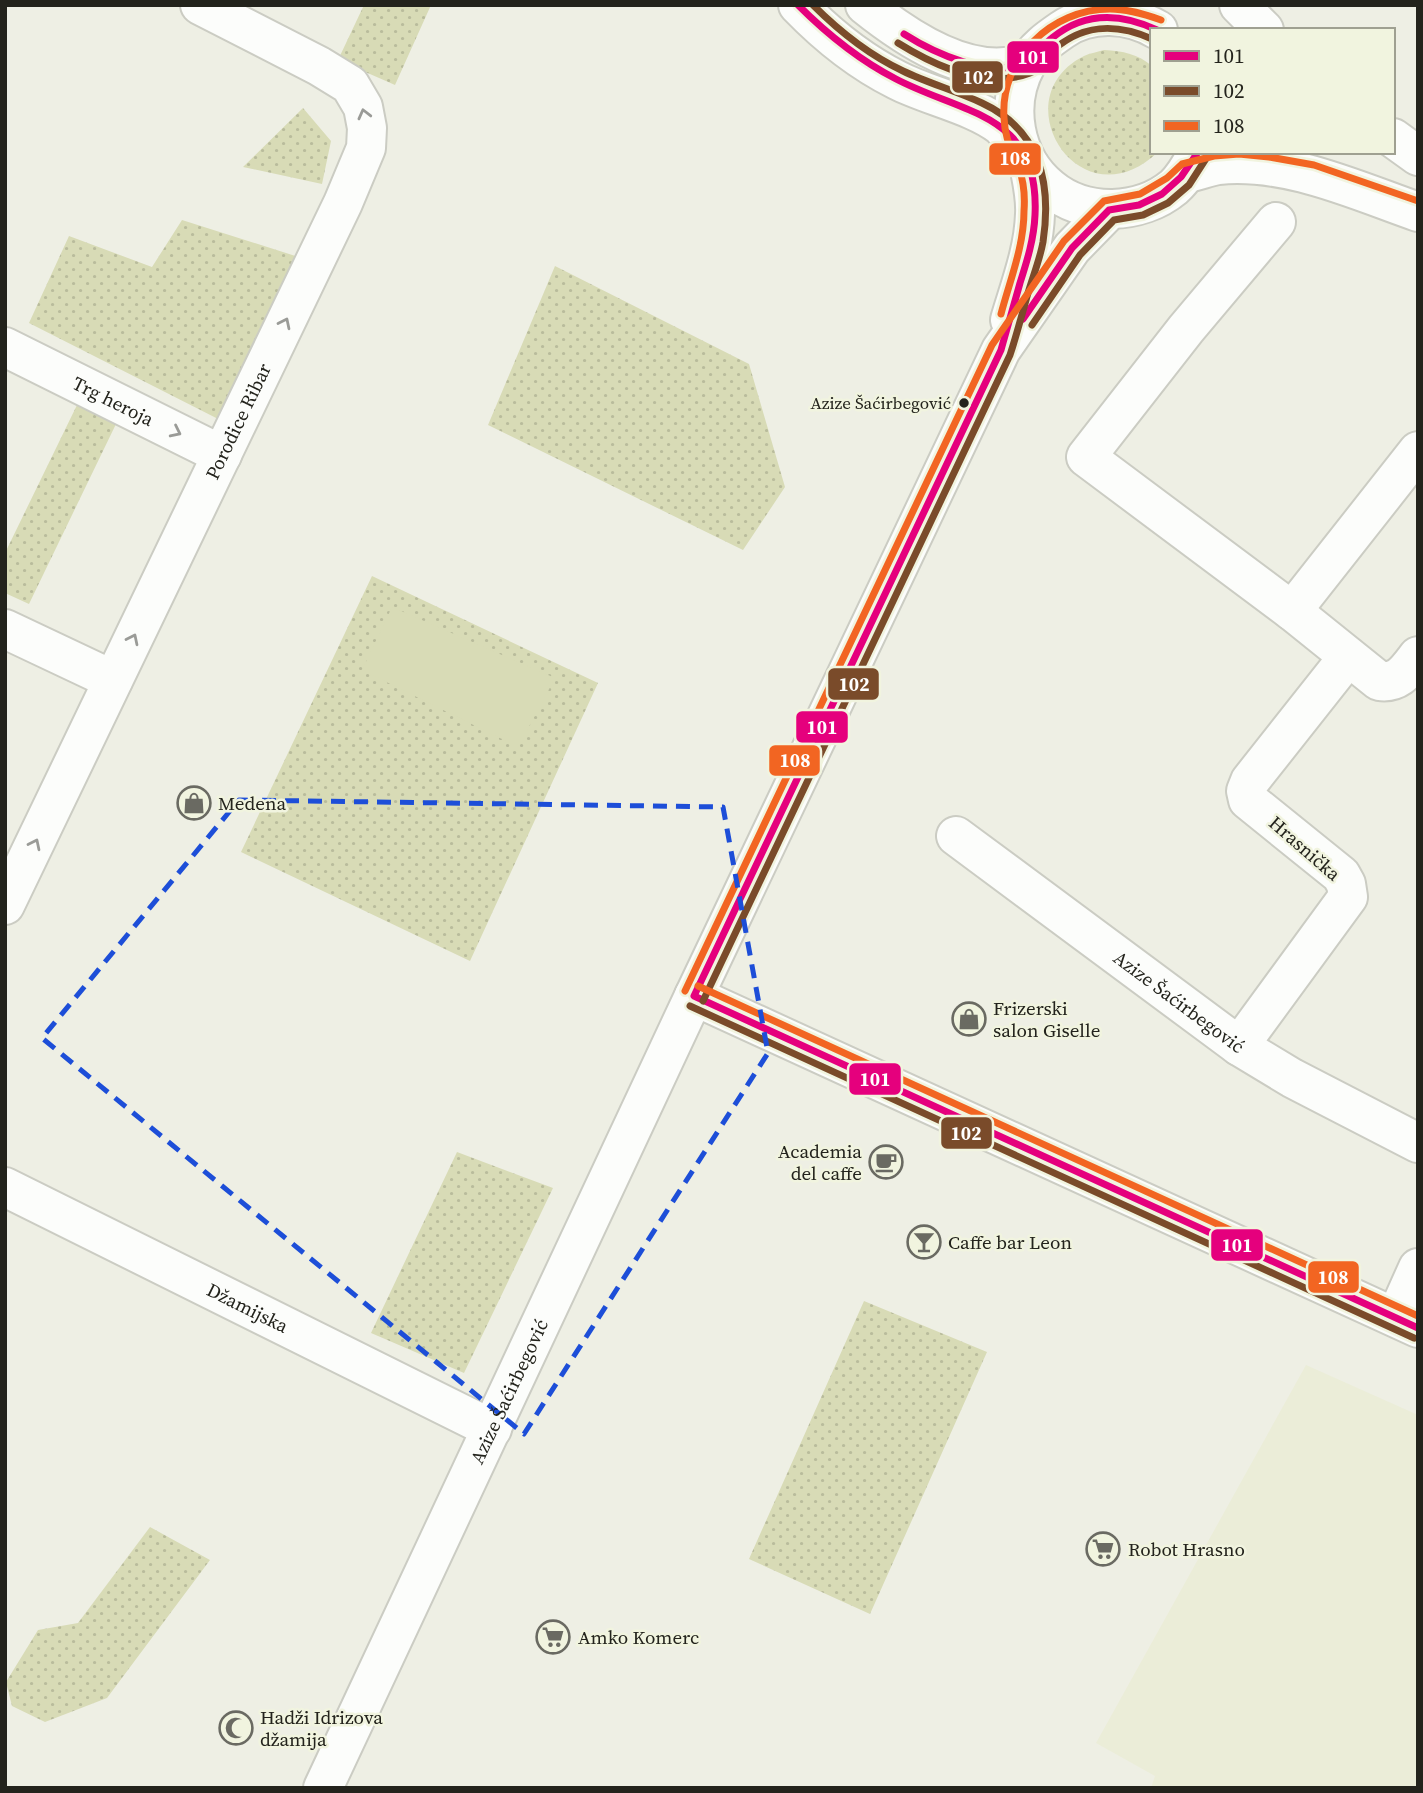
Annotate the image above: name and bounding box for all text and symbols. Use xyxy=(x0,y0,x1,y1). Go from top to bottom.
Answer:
legend xyxy=(1150,28,1395,154)
line badge: 101 xyxy=(1006,40,1060,74)
text: 101 xyxy=(1213,41,1245,70)
text: 101 xyxy=(1018,44,1048,70)
line badge: 102 xyxy=(951,60,1004,94)
text: 102 xyxy=(963,64,993,90)
text: 102 xyxy=(1213,76,1245,105)
one-way arrow xyxy=(357,108,372,120)
text: 108 xyxy=(1213,111,1245,140)
line badge: 108 xyxy=(988,142,1042,176)
text: 108 xyxy=(1000,145,1030,171)
one-way arrow xyxy=(277,318,291,330)
street label: Porodice Ribar xyxy=(199,359,277,484)
street label: Trg heroja xyxy=(68,370,159,432)
place label: Azize Šaćirbegović xyxy=(810,391,951,415)
marker: Azize Šaćirbegović xyxy=(957,396,971,410)
one-way arrow xyxy=(169,423,181,437)
one-way arrow xyxy=(125,634,139,646)
line badge: 102 xyxy=(827,667,880,701)
text: 102 xyxy=(839,671,869,697)
line badge: 101 xyxy=(795,710,849,744)
text: 101 xyxy=(807,714,837,740)
line badge: 108 xyxy=(768,744,821,777)
text: 108 xyxy=(780,747,810,773)
shop icon: Medena xyxy=(175,784,213,822)
place label: Medena xyxy=(218,790,286,816)
street label: Hrasnička xyxy=(1264,810,1347,887)
one-way arrow xyxy=(27,839,41,851)
street label: Azize Šaćirbegović xyxy=(1108,944,1250,1059)
place label: Frizerski salon Giselle xyxy=(993,995,1100,1043)
shop icon: Frizerski salon Giselle xyxy=(950,1000,988,1038)
line badge: 101 xyxy=(848,1062,902,1096)
text: 101 xyxy=(860,1066,890,1092)
line badge: 102 xyxy=(940,1116,993,1150)
text: 102 xyxy=(951,1120,981,1146)
place label: Academia del caffe xyxy=(778,1138,862,1186)
cafe icon: Academia del caffe xyxy=(867,1143,905,1181)
bar icon: Caffe bar Leon xyxy=(905,1223,943,1261)
line badge: 101 xyxy=(1210,1228,1264,1262)
place label: Caffe bar Leon xyxy=(948,1229,1072,1255)
text: 101 xyxy=(1222,1232,1252,1258)
line badge: 108 xyxy=(1307,1260,1360,1294)
text: 108 xyxy=(1318,1264,1348,1290)
street label: Džamijska xyxy=(203,1276,293,1339)
street label: Azize Šaćirbegović xyxy=(464,1315,554,1468)
supermarket icon: Robot Hrasno xyxy=(1084,1530,1122,1568)
place label: Robot Hrasno xyxy=(1128,1536,1245,1562)
supermarket icon: Amko Komerc xyxy=(534,1618,572,1656)
place label: Amko Komerc xyxy=(578,1624,699,1650)
place label: Hadži Idrizova džamija xyxy=(260,1704,383,1752)
mosque icon: Hadži Idrizova džamija xyxy=(217,1709,255,1747)

